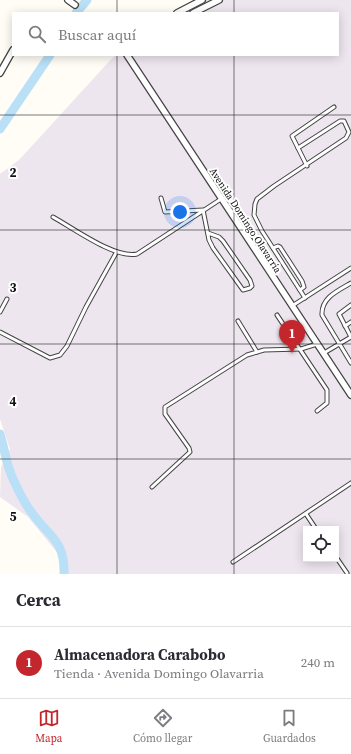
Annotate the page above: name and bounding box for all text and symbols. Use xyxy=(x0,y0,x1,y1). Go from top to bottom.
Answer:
search box xyxy=(12,12,339,56)
icon: search xyxy=(26,23,48,45)
text: Buscar aquí xyxy=(58,24,136,45)
text: 2 xyxy=(9,164,17,181)
street label: Avenida Domingo Olavarria xyxy=(207,165,285,276)
your location xyxy=(170,202,190,222)
text: 3 xyxy=(9,279,17,296)
pin: 1 xyxy=(279,320,305,353)
text: 4 xyxy=(9,393,17,410)
text: 5 xyxy=(9,508,17,525)
map controls xyxy=(303,526,339,562)
button: locate xyxy=(303,526,339,562)
text: Cerca xyxy=(16,588,61,612)
text: Almacenadora Carabobo xyxy=(54,644,225,665)
text: 1 xyxy=(25,654,33,671)
text: 240 m xyxy=(301,654,335,671)
text: Tienda · Avenida Domingo Olavarria xyxy=(54,665,264,682)
tab: Mapa xyxy=(35,707,62,746)
tab: Cómo llegar xyxy=(133,707,192,746)
tab: Guardados xyxy=(263,707,316,746)

